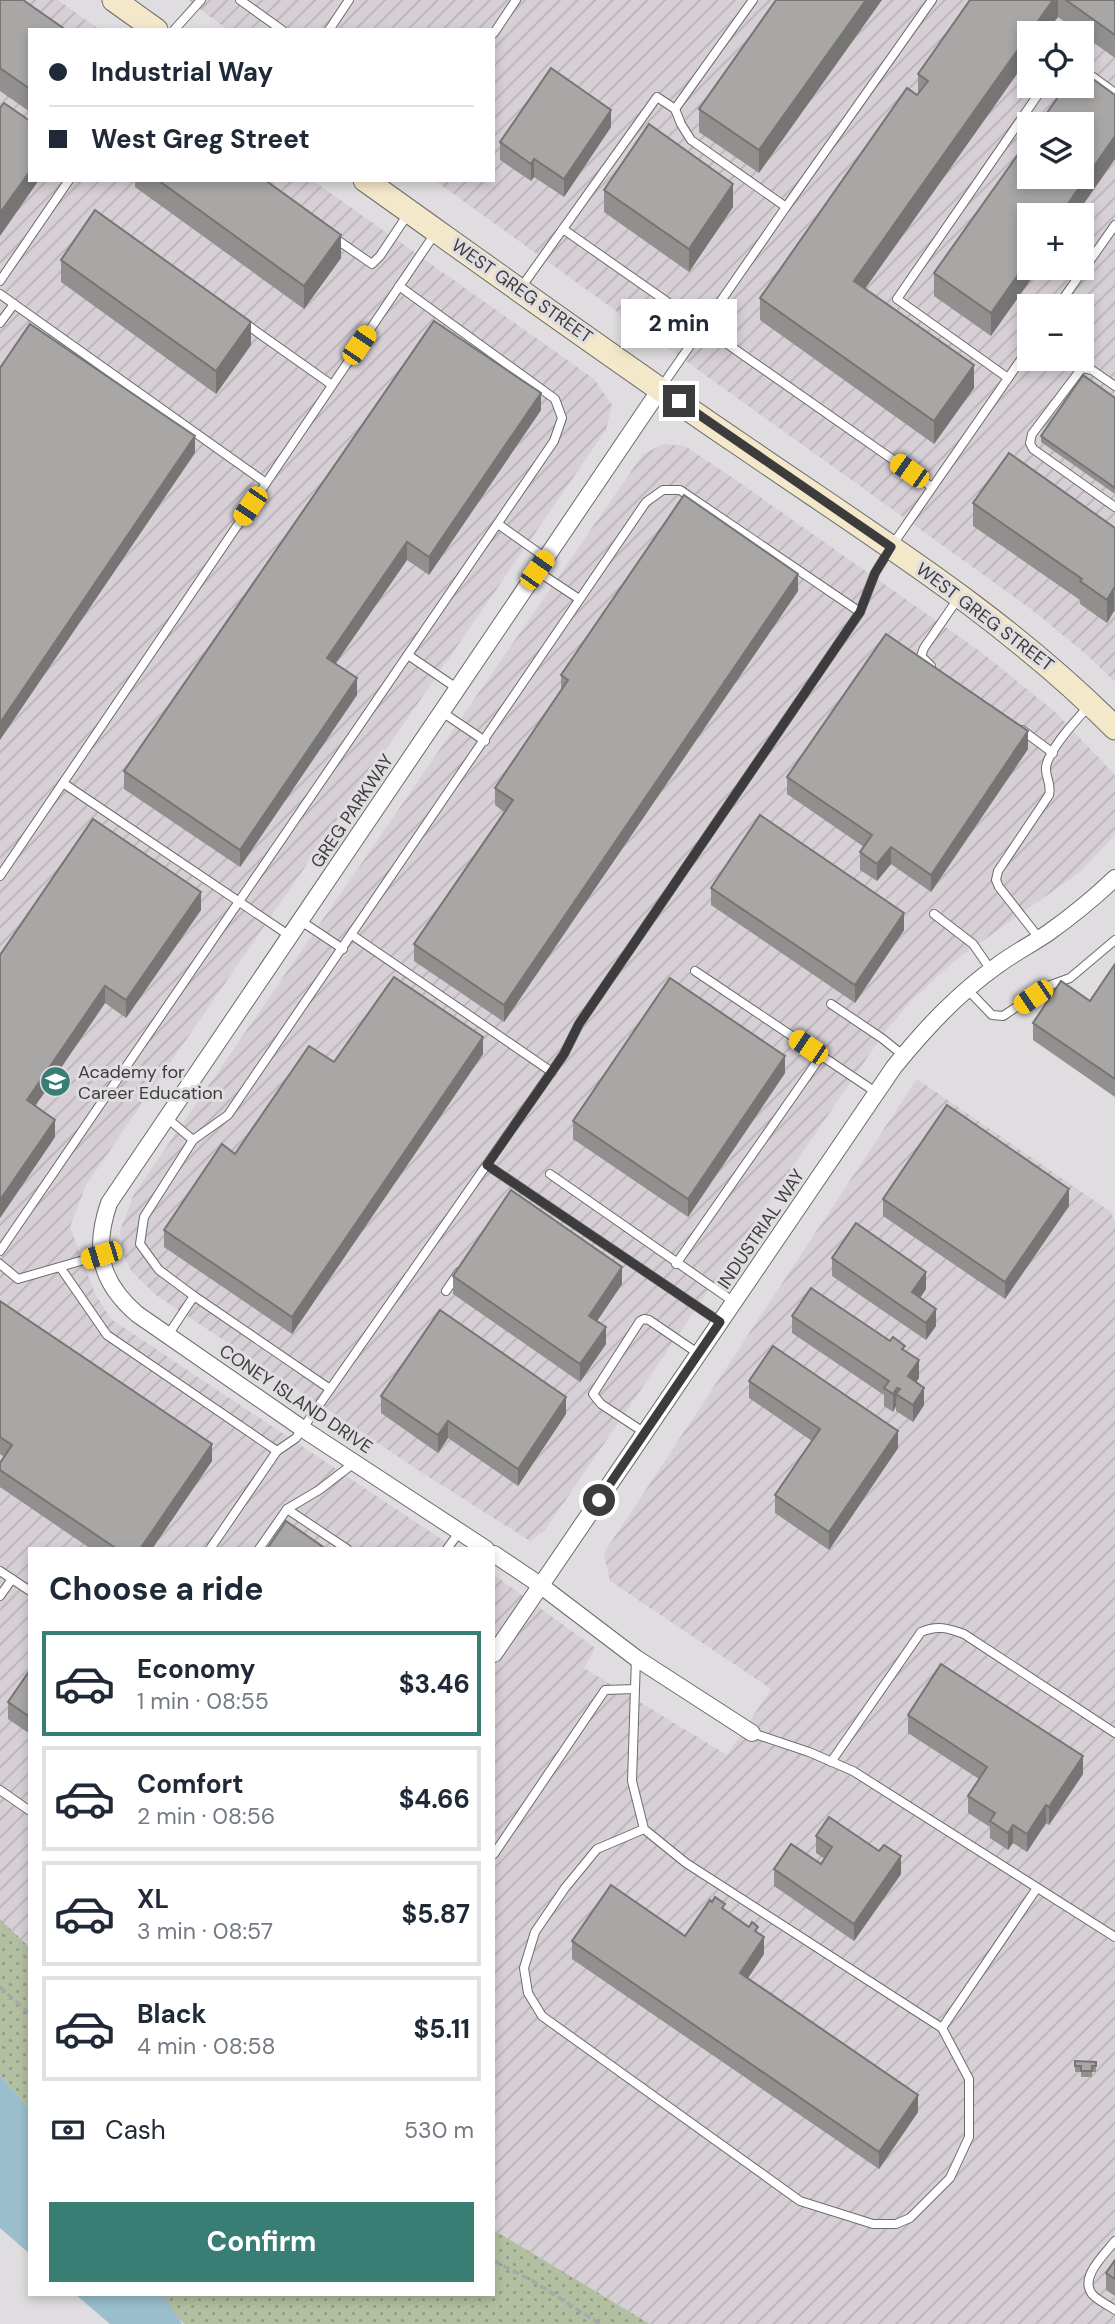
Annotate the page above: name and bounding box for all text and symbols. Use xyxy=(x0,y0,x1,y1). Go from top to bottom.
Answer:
map controls xyxy=(1017,21,1094,371)
button: locate xyxy=(1017,21,1094,98)
text: Industrial Way xyxy=(91,55,273,89)
button: layers xyxy=(1017,112,1094,189)
text: West Greg Street xyxy=(91,122,310,156)
button: + xyxy=(1017,203,1094,280)
street label: WEST GREG STREET xyxy=(447,233,597,349)
button: − xyxy=(1017,294,1094,371)
callout: 2 min xyxy=(621,300,737,348)
text: 2 min xyxy=(649,308,709,338)
car xyxy=(339,322,380,368)
route end xyxy=(663,385,695,417)
car xyxy=(886,450,933,492)
car xyxy=(230,483,271,529)
car xyxy=(517,547,558,593)
street label: WEST GREG STREET xyxy=(911,557,1059,677)
street label: GREG PARKWAY xyxy=(305,749,399,873)
car xyxy=(1010,977,1057,1017)
car xyxy=(785,1027,832,1067)
place label: Academy for Career Education xyxy=(78,1060,223,1105)
school or university icon: Academy for Career Education xyxy=(38,1065,72,1099)
street label: INDUSTRIAL WAY xyxy=(712,1164,810,1294)
car xyxy=(78,1239,125,1271)
street label: CONEY ISLAND DRIVE xyxy=(215,1339,377,1459)
route start xyxy=(583,1484,615,1516)
text: Choose a ride xyxy=(49,1568,264,1610)
icon: car xyxy=(53,1652,116,1715)
text: Economy xyxy=(137,1652,255,1686)
text: $3.46 xyxy=(399,1667,470,1701)
text: 1 min · 08:55 xyxy=(137,1686,269,1716)
icon: car xyxy=(53,1767,116,1830)
text: Comfort xyxy=(137,1767,243,1801)
text: $4.66 xyxy=(399,1782,470,1816)
text: 2 min · 08:56 xyxy=(137,1801,275,1831)
icon: car xyxy=(53,1882,116,1945)
text: XL xyxy=(137,1882,169,1916)
text: $5.87 xyxy=(401,1897,470,1931)
text: 3 min · 08:57 xyxy=(137,1916,273,1946)
icon: car xyxy=(53,1997,116,2060)
text: Black xyxy=(137,1997,207,2031)
text: $5.11 xyxy=(414,2012,470,2046)
text: 4 min · 08:58 xyxy=(137,2031,275,2061)
icon: cash xyxy=(49,2111,87,2149)
text: Cash xyxy=(105,2113,166,2147)
text: 530 m xyxy=(404,2115,474,2145)
button: Confirm xyxy=(49,2202,474,2282)

